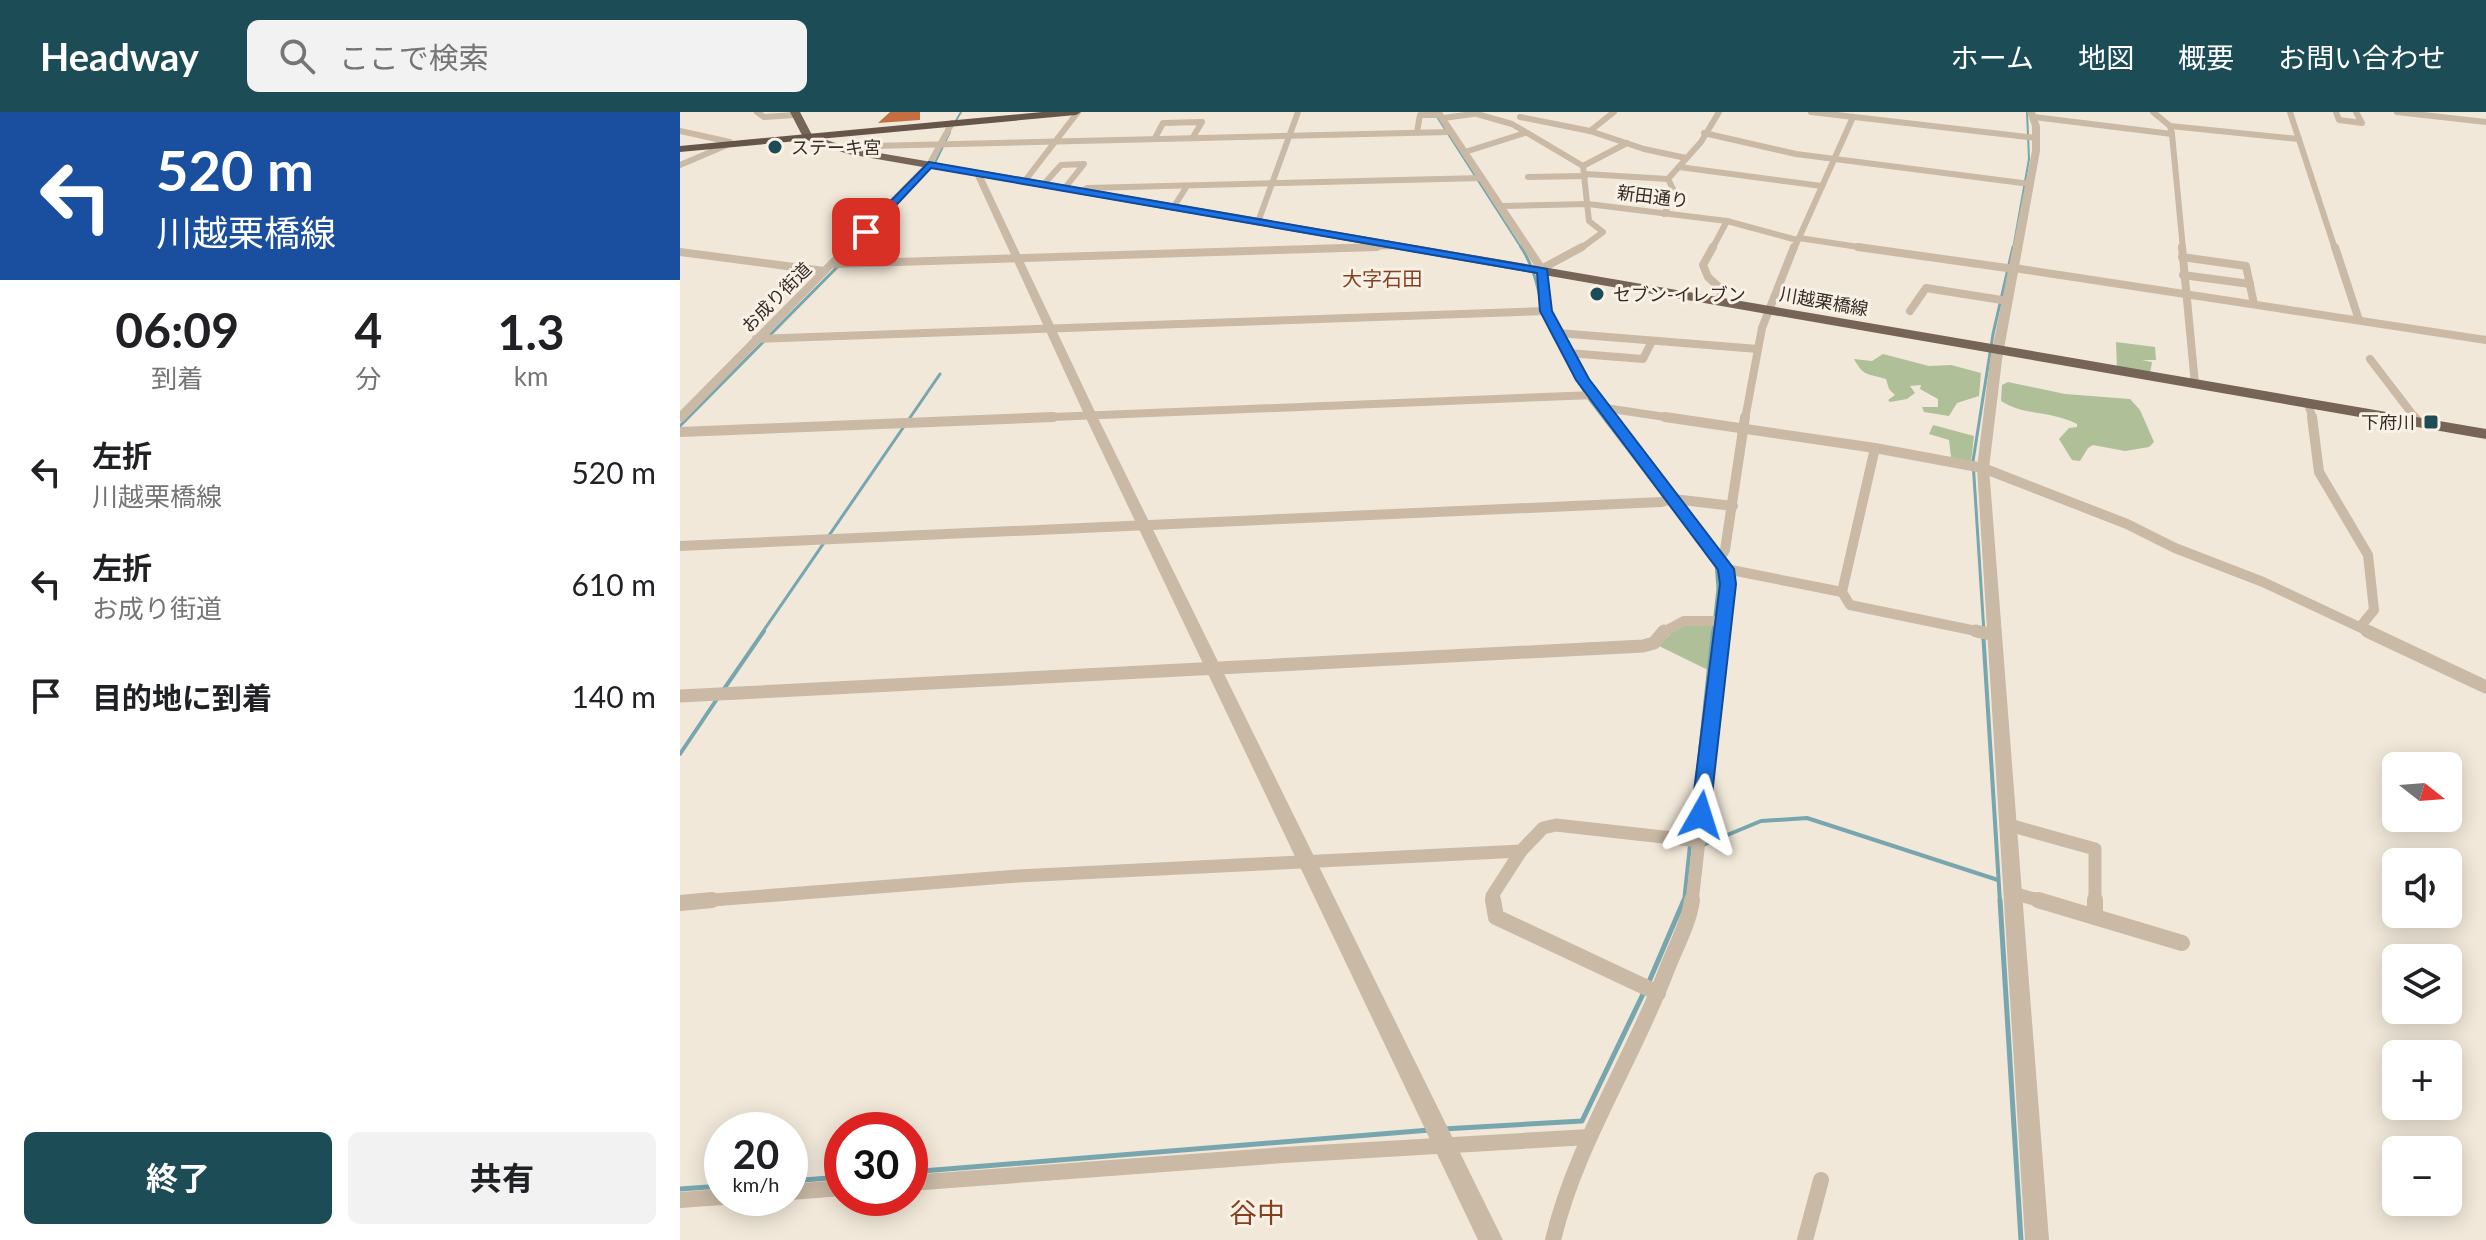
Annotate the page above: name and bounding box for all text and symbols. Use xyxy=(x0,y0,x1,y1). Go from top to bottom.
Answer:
search box xyxy=(247,20,807,92)
text: Headway xyxy=(40,33,199,79)
icon: search xyxy=(275,34,319,78)
text: ここで検索 xyxy=(339,39,489,75)
text: ホーム xyxy=(1951,40,2034,74)
text: 地図 xyxy=(2078,40,2134,74)
text: 概要 xyxy=(2178,40,2234,74)
text: お問い合わせ xyxy=(2278,40,2446,74)
text: 520 m xyxy=(156,136,314,203)
place label: ステーキ宮 xyxy=(791,136,881,158)
marker: ステーキ宮 xyxy=(766,138,784,156)
icon: left xyxy=(24,144,128,248)
street label: 新田通り xyxy=(1616,181,1690,211)
pin xyxy=(832,198,900,266)
text: 川越栗橋線 xyxy=(156,210,336,254)
icon: arrive xyxy=(844,210,888,254)
street label: お成り街道 xyxy=(736,257,816,337)
district label: 大字石田 xyxy=(1342,266,1422,290)
street label: 川越栗橋線 xyxy=(1778,282,1870,320)
place label: セブン-イレブン xyxy=(1613,283,1746,305)
marker: セブン-イレブン xyxy=(1588,285,1606,303)
text: 06:09 xyxy=(115,301,239,358)
text: 4 xyxy=(354,301,382,358)
text: 1.3 xyxy=(498,303,565,360)
text: km xyxy=(514,360,548,392)
text: 到着 xyxy=(151,362,203,394)
text: 分 xyxy=(355,362,381,394)
place label: 下府川 xyxy=(2361,411,2415,433)
marker: 下府川 xyxy=(2422,413,2440,431)
text: 左折 xyxy=(92,437,152,473)
icon: left xyxy=(24,450,68,494)
text: 520 m xyxy=(571,454,656,490)
text: 川越栗橋線 xyxy=(92,480,222,512)
text: 左折 xyxy=(92,549,152,585)
icon: left xyxy=(24,562,68,606)
text: 610 m xyxy=(571,566,656,602)
text: お成り街道 xyxy=(92,592,222,624)
icon: arrive xyxy=(24,674,68,718)
text: 140 m xyxy=(571,678,656,714)
text: 目的地に到着 xyxy=(92,679,272,715)
north arrow xyxy=(2382,752,2462,832)
map controls xyxy=(2382,752,2462,1216)
position arrow xyxy=(1659,773,1743,857)
button: sound xyxy=(2382,848,2462,928)
button: layers xyxy=(2382,944,2462,1024)
button: + xyxy=(2382,1040,2462,1120)
speed limit sign: 30 xyxy=(824,1112,928,1216)
text: 20 xyxy=(733,1130,779,1178)
button: 終了 xyxy=(24,1132,332,1224)
button: 共有 xyxy=(348,1132,656,1224)
button: − xyxy=(2382,1136,2462,1216)
text: km/h xyxy=(733,1172,779,1196)
district label: 谷中 xyxy=(1229,1195,1285,1229)

